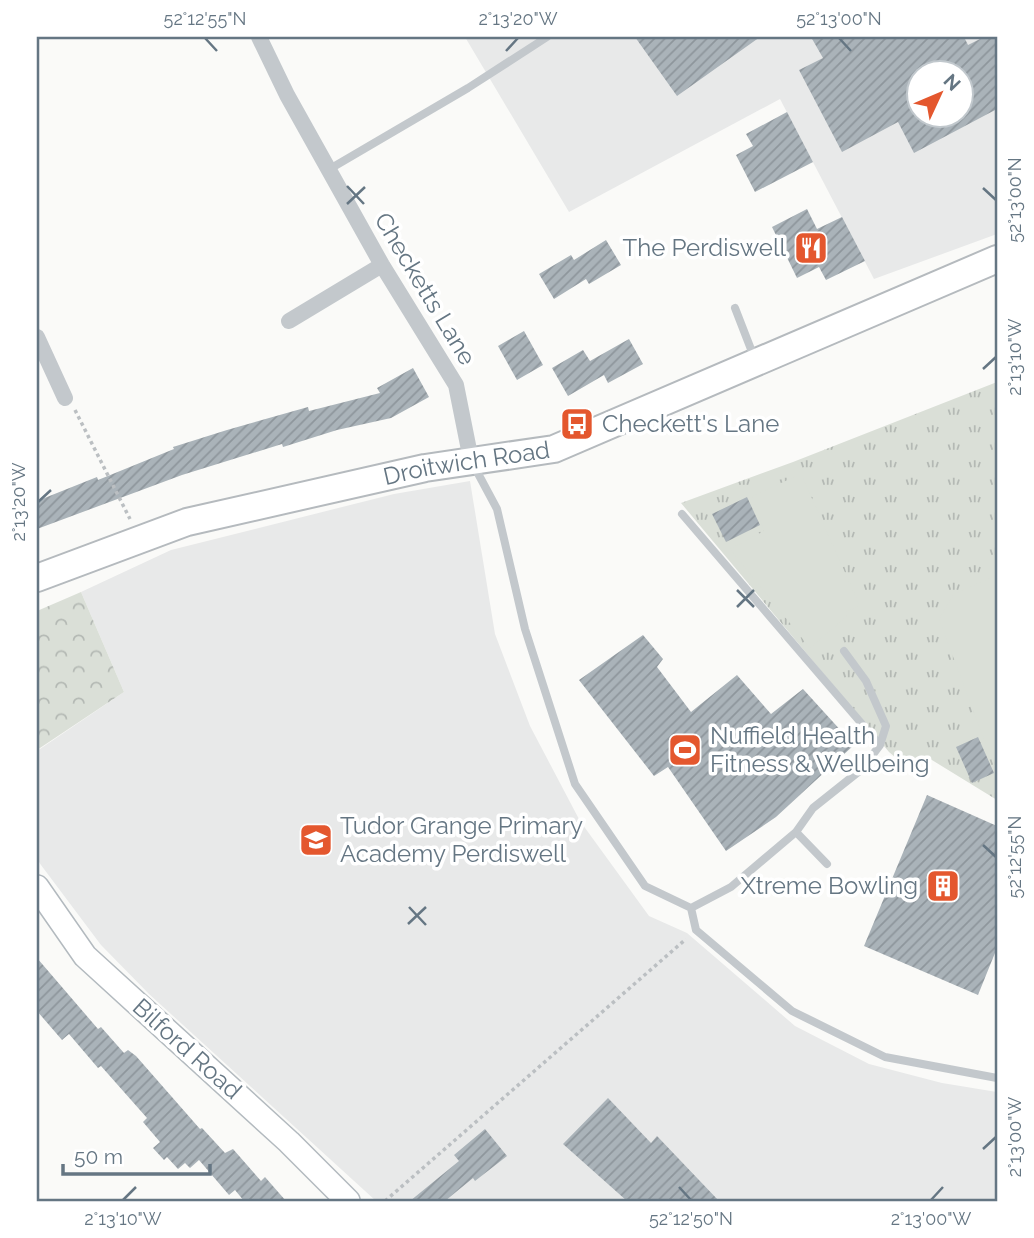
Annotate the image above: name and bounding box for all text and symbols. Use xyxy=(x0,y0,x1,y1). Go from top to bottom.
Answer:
text: 52°12'55"N xyxy=(164,8,246,29)
text: 2°13'20"W xyxy=(478,8,558,29)
text: 52°13'00"N xyxy=(796,8,882,29)
north arrow xyxy=(904,60,974,130)
text: N xyxy=(939,69,965,95)
text: 52°13'00"N xyxy=(1004,157,1025,243)
street label: Checketts Lane xyxy=(369,207,482,370)
restaurant icon: The Perdiswell xyxy=(792,229,830,267)
place label: The Perdiswell xyxy=(623,233,786,262)
text: 2°13'10"W xyxy=(1004,318,1025,396)
bus stop icon: Checkett's Lane xyxy=(558,405,596,443)
place label: Checkett's Lane xyxy=(602,409,779,438)
street label: Droitwich Road xyxy=(380,435,552,491)
text: 2°13'20"W xyxy=(8,462,29,542)
place label: Nuffield Health Fitness & Wellbeing xyxy=(710,721,930,778)
sports icon: Nuffield Health Fitness & Wellbeing xyxy=(666,731,704,769)
place label: Tudor Grange Primary Academy Perdiswell xyxy=(340,811,583,868)
text: 52°12'55"N xyxy=(1004,816,1025,898)
school or university icon: Tudor Grange Primary Academy Perdiswell xyxy=(297,821,335,859)
building icon: Xtreme Bowling xyxy=(924,867,962,905)
place label: Xtreme Bowling xyxy=(741,871,918,900)
street label: Bilford Road xyxy=(127,992,248,1105)
text: 2°13'00"W xyxy=(1004,1097,1025,1177)
scale bar xyxy=(63,1133,210,1177)
text: 50 m xyxy=(74,1144,123,1169)
text: 2°13'10"W xyxy=(84,1208,162,1229)
text: 52°12'50"N xyxy=(649,1208,733,1229)
text: 2°13'00"W xyxy=(891,1208,971,1229)

